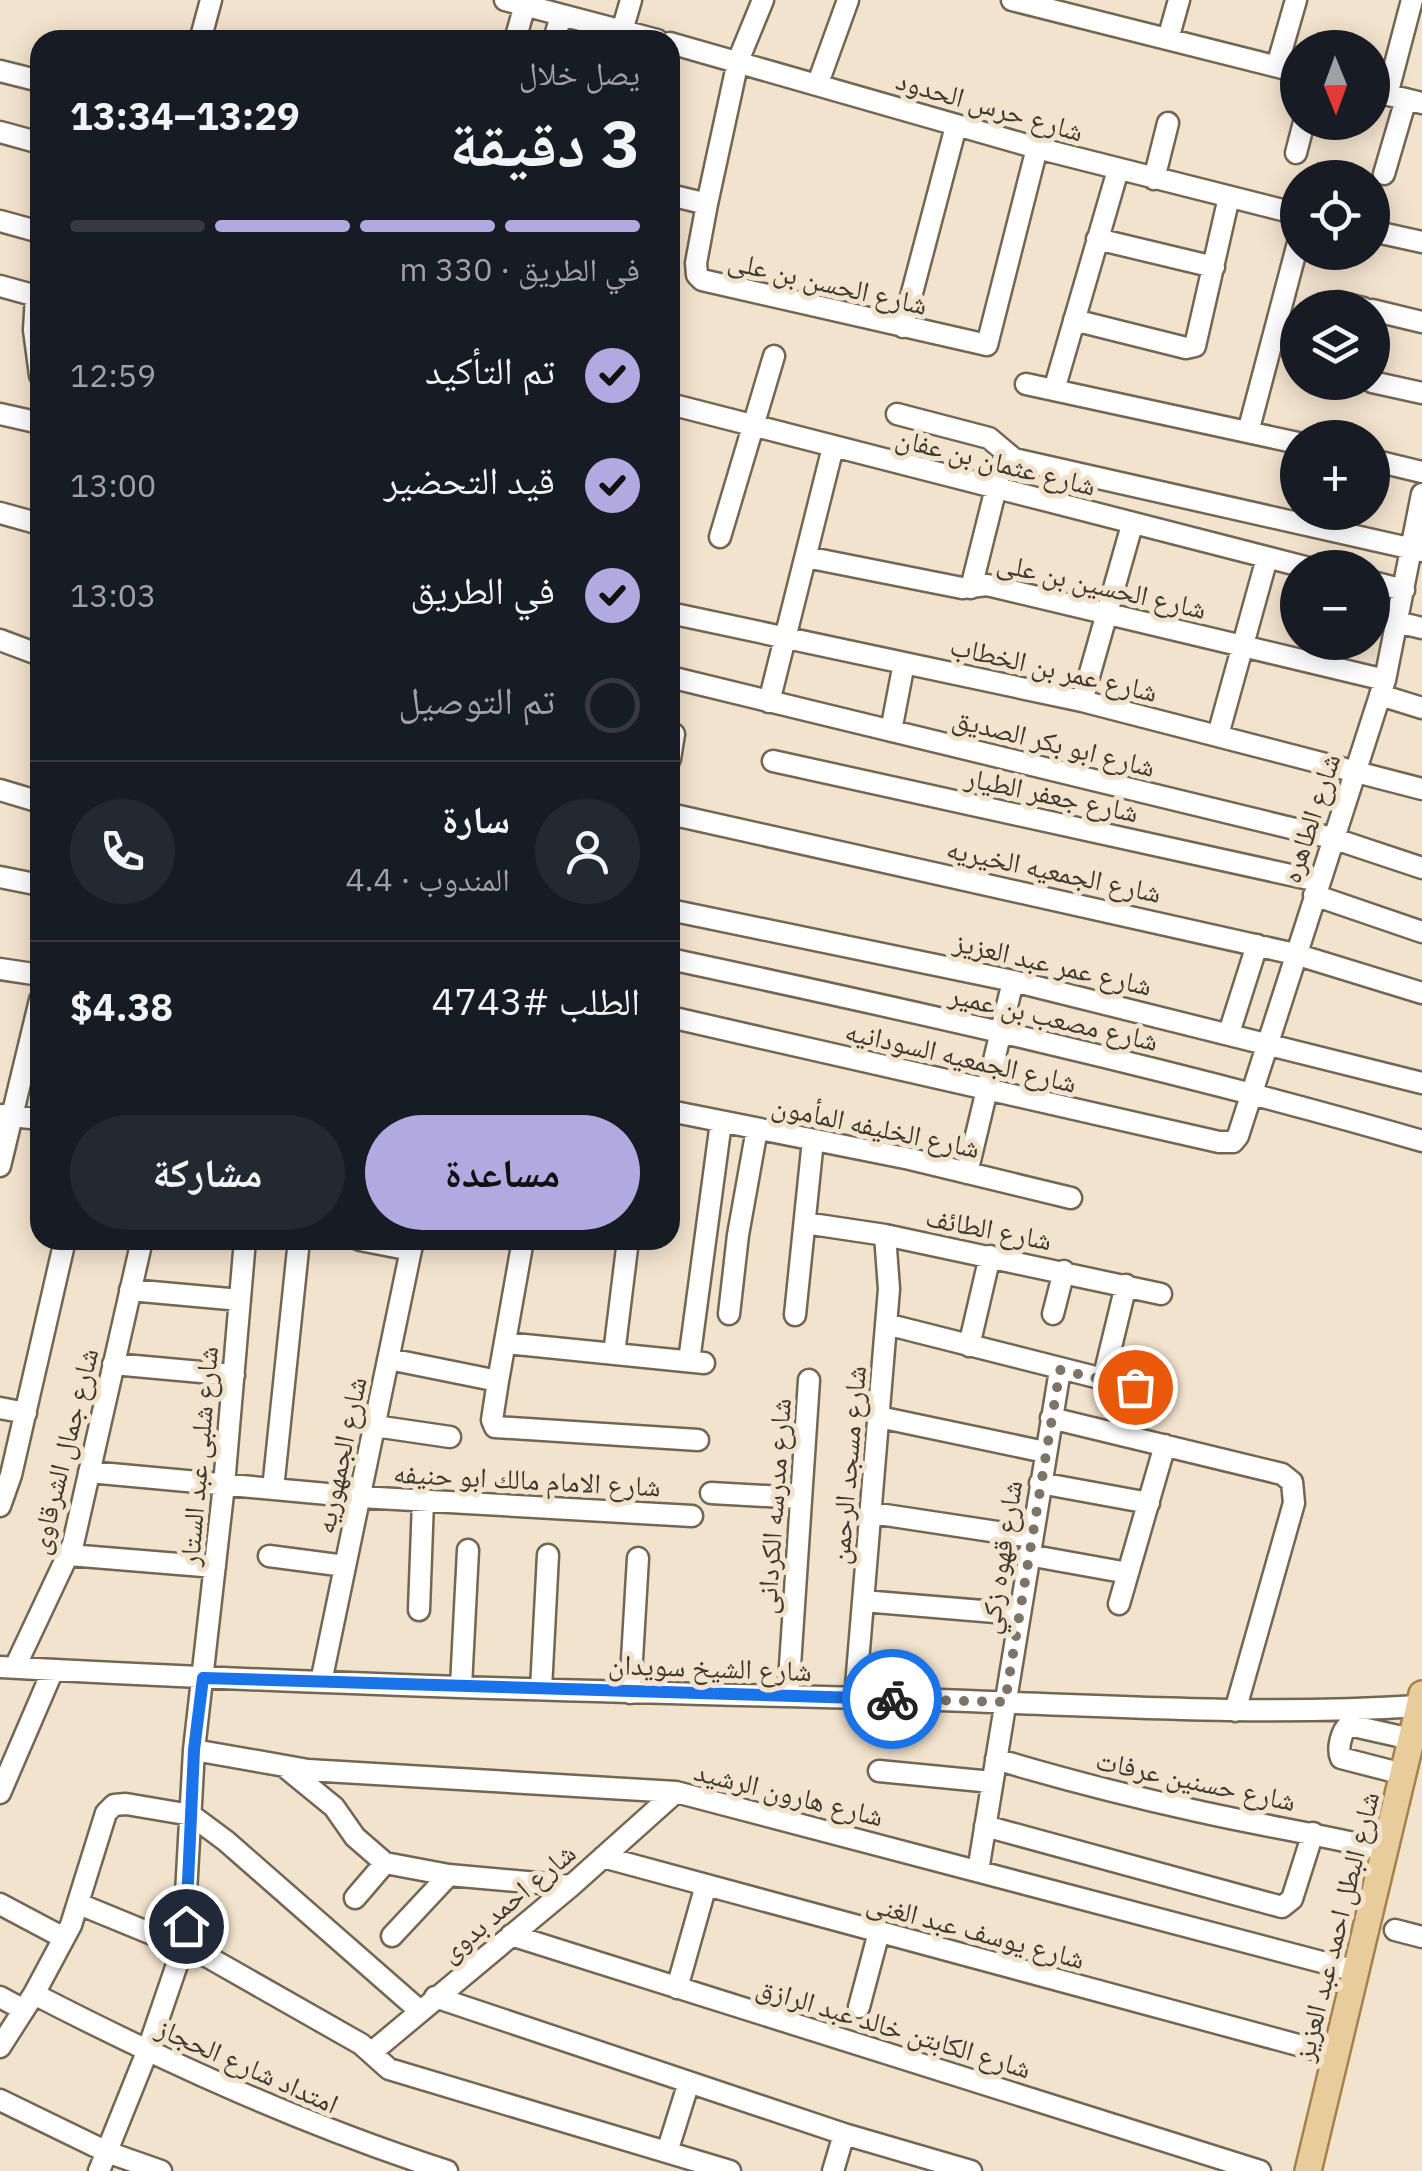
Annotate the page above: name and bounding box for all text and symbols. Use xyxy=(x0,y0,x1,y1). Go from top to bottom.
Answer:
north arrow xyxy=(1280,30,1390,140)
map controls xyxy=(1280,30,1390,660)
text: يصل خلال xyxy=(519,52,640,94)
street label: شارع حرس الحدود xyxy=(892,61,1088,149)
text: 13:29–13:34 xyxy=(70,91,300,140)
text: 3 دقيقة xyxy=(449,100,640,185)
button: locate xyxy=(1280,160,1390,270)
street label: شارع الحسن بن على xyxy=(725,241,931,323)
text: في الطريق · 330 m xyxy=(399,248,640,290)
button: layers xyxy=(1280,290,1390,400)
text: تم التأكيد xyxy=(425,345,555,394)
icon: check xyxy=(585,348,640,403)
text: 12:59 xyxy=(70,354,156,396)
street label: شارع عثمان بن عفان xyxy=(892,418,1100,504)
button: + xyxy=(1280,420,1390,530)
text: قيد التحضير xyxy=(384,455,555,504)
icon: check xyxy=(585,458,640,513)
text: 13:00 xyxy=(70,464,156,506)
street label: شارع الحسين بن على xyxy=(994,543,1210,627)
button: − xyxy=(1280,550,1390,660)
text: في الطريق xyxy=(410,565,555,614)
icon: check xyxy=(585,568,640,623)
text: 13:03 xyxy=(70,574,156,616)
street label: شارع عمر بن الخطاب xyxy=(947,626,1161,710)
text: تم التوصيل xyxy=(398,675,555,724)
street label: شارع ابو بكر الصديق xyxy=(949,699,1159,785)
street label: شارع الطاهره xyxy=(1272,749,1348,887)
street label: شارع جعفر الطيار xyxy=(961,757,1142,830)
text: سارة xyxy=(442,794,510,843)
button: phone xyxy=(70,799,175,904)
button: person xyxy=(535,799,640,904)
street label: شارع الجمعيه الخيريه xyxy=(943,829,1165,911)
text: المندوب · 4.4 xyxy=(346,858,510,900)
street label: شارع عمر عبد العزيز xyxy=(949,922,1156,1004)
street label: شارع مصعب بن عمير xyxy=(945,975,1162,1059)
text: الطلب #4743 xyxy=(431,976,640,1025)
text: $4.38 xyxy=(70,982,173,1031)
street label: شارع الجمعيه السودانيه xyxy=(842,1011,1080,1101)
street label: شارع الخليفه المأمون xyxy=(769,1086,983,1166)
button: مشاركة xyxy=(70,1115,345,1230)
button: مساعدة xyxy=(365,1115,640,1230)
street label: شارع الطائف xyxy=(923,1198,1055,1258)
street label: شارع جمال الشرقاوى xyxy=(19,1344,107,1558)
street label: شارع شلبى عبد الستار xyxy=(170,1345,226,1568)
pin xyxy=(1093,1345,1178,1430)
icon: bag xyxy=(1108,1360,1163,1415)
street label: شارع مسجد الرحمن xyxy=(820,1364,874,1566)
street label: شارع الجمهوريه xyxy=(305,1373,375,1537)
street label: شارع مدرسه الكردانى xyxy=(747,1397,799,1615)
street label: شارع الامام مالك ابو حنيفه xyxy=(392,1454,662,1505)
street label: شارع قهوه زكي xyxy=(970,1478,1035,1637)
street label: شارع الشيخ سويدان xyxy=(608,1645,812,1689)
courier xyxy=(842,1649,942,1749)
icon: bike xyxy=(865,1672,920,1727)
street label: شارع حسنين عرفات xyxy=(1093,1741,1299,1819)
street label: شارع هارون الرشيد xyxy=(691,1752,887,1834)
street label: شارع البطل احمد عبد العزيز xyxy=(1284,1788,1387,2065)
street label: شارع احمد بدوى xyxy=(431,1834,583,1970)
street label: شارع يوسف عبد الغنى xyxy=(863,1883,1089,1977)
pin xyxy=(144,1884,229,1969)
icon: home xyxy=(159,1899,214,1954)
street label: شارع الكابتن خالد عبد الرازق xyxy=(752,1968,1036,2086)
street label: امتداد شارع الحجاز xyxy=(150,2008,345,2122)

